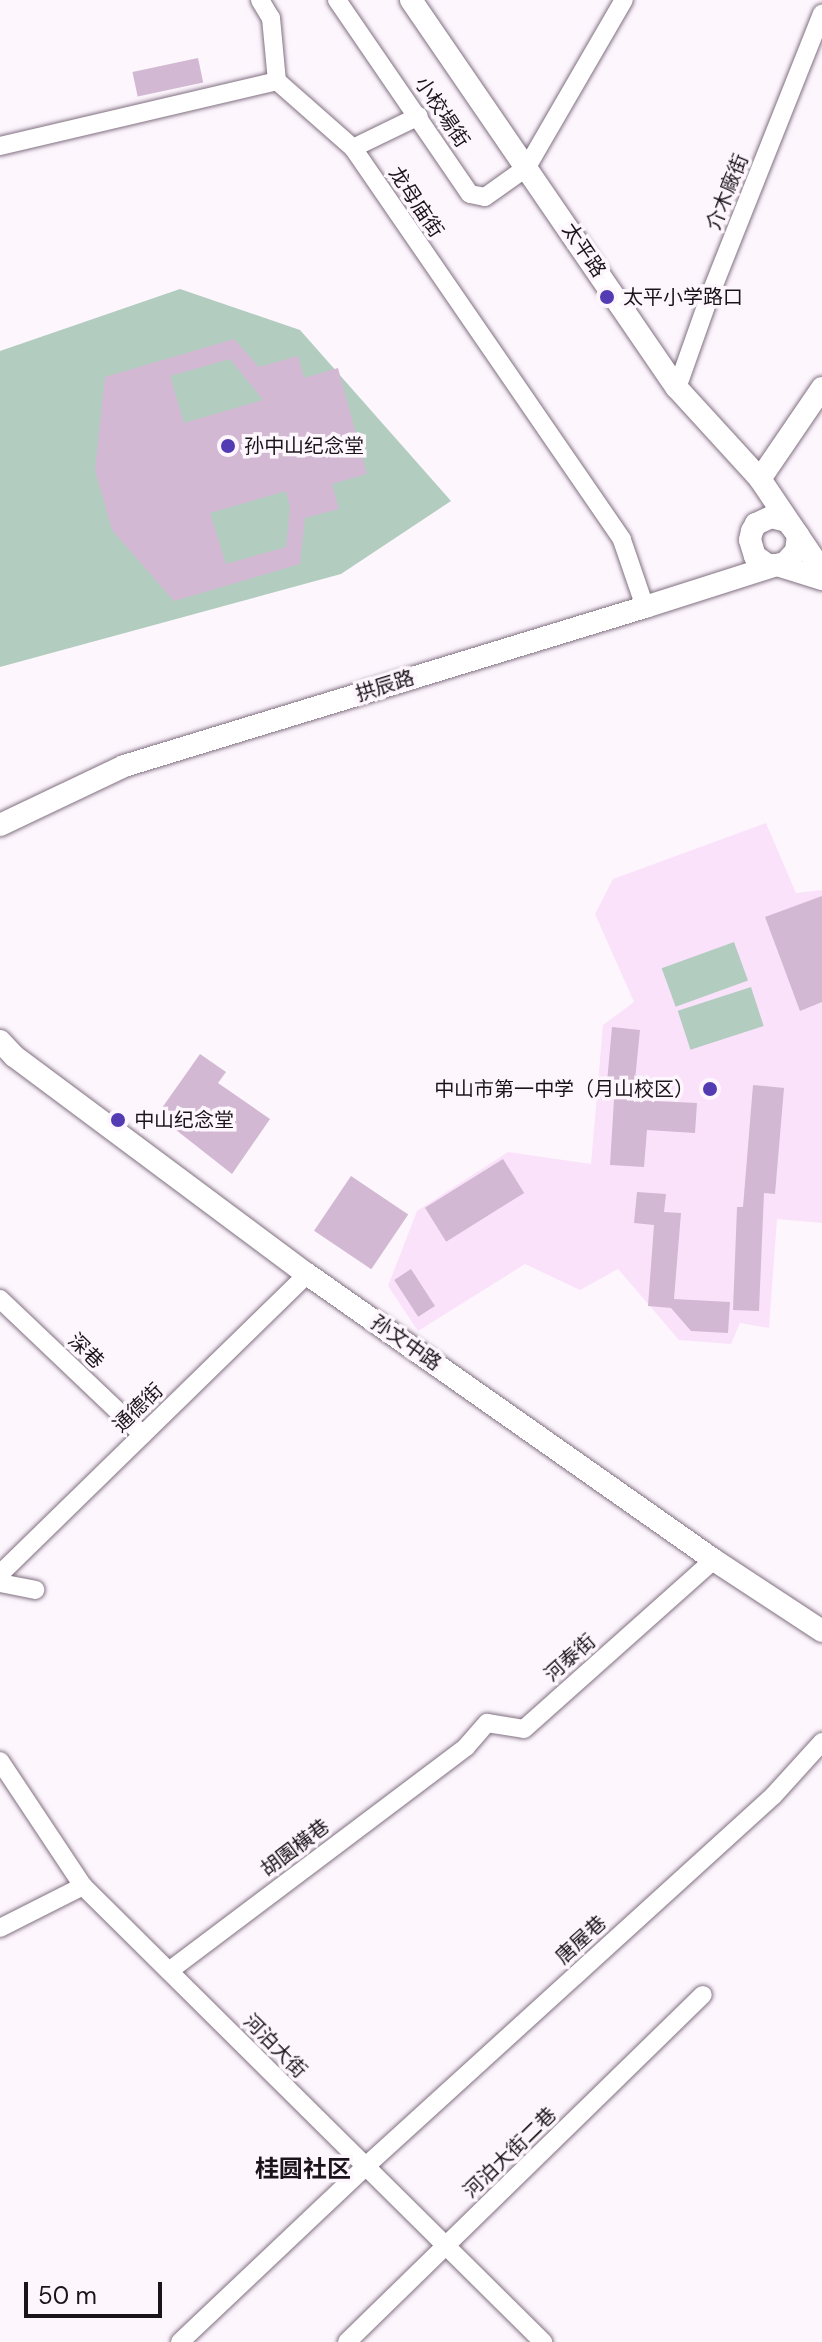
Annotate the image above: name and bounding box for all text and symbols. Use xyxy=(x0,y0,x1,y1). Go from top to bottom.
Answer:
street label: 小校場街 xyxy=(410,72,474,152)
street label: 介木廠街 xyxy=(701,150,753,234)
street label: 龙母庙街 xyxy=(384,162,448,242)
street label: 太平路 xyxy=(557,218,611,282)
place label: 太平小学路口 xyxy=(623,285,743,309)
marker: 太平小学路口 xyxy=(598,288,616,306)
place label: 孙中山纪念堂 xyxy=(244,434,364,458)
marker: 孙中山纪念堂 xyxy=(219,437,237,455)
street label: 拱辰路 xyxy=(353,666,417,706)
place label: 中山市第一中学（月山校区） xyxy=(434,1077,694,1101)
marker: 中山市第一中学（月山校区） xyxy=(701,1080,719,1098)
place label: 中山纪念堂 xyxy=(134,1108,234,1132)
marker: 中山纪念堂 xyxy=(109,1111,127,1129)
street label: 孙文中路 xyxy=(366,1310,446,1376)
street label: 深巷 xyxy=(63,1328,109,1374)
street label: 通德街 xyxy=(108,1379,168,1437)
street label: 河泰街 xyxy=(540,1629,600,1687)
street label: 胡園橫巷 xyxy=(256,1814,334,1882)
street label: 唐屋巷 xyxy=(551,1911,611,1969)
street label: 河泊大街 xyxy=(238,2009,312,2083)
street label: 河泊大街二巷 xyxy=(459,2103,561,2203)
district label: 桂圆社区 xyxy=(255,2155,351,2183)
scale bar xyxy=(28,2266,166,2316)
text: 50 m xyxy=(38,2280,97,2311)

